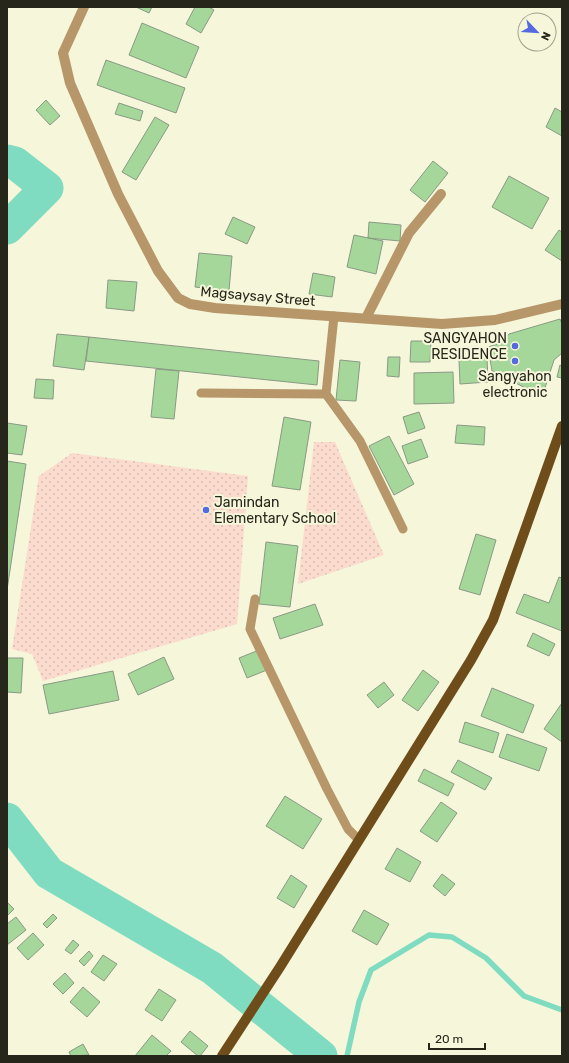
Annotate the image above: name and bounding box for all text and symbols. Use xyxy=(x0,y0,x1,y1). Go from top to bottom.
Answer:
north arrow xyxy=(517,12,557,52)
text: N xyxy=(538,30,553,42)
street label: Magsaysay Street xyxy=(200,283,317,310)
place label: SANGYAHON RESIDENCE xyxy=(424,330,507,363)
marker: SANGYAHON RESIDENCE xyxy=(510,341,520,351)
marker: Sangyahon electronic xyxy=(510,356,520,366)
place label: Sangyahon electronic xyxy=(478,368,552,401)
place label: Jamindan Elementary School xyxy=(214,494,336,527)
marker: Jamindan Elementary School xyxy=(201,505,211,515)
scale bar xyxy=(429,1025,485,1051)
text: 20 m xyxy=(435,1032,463,1046)

